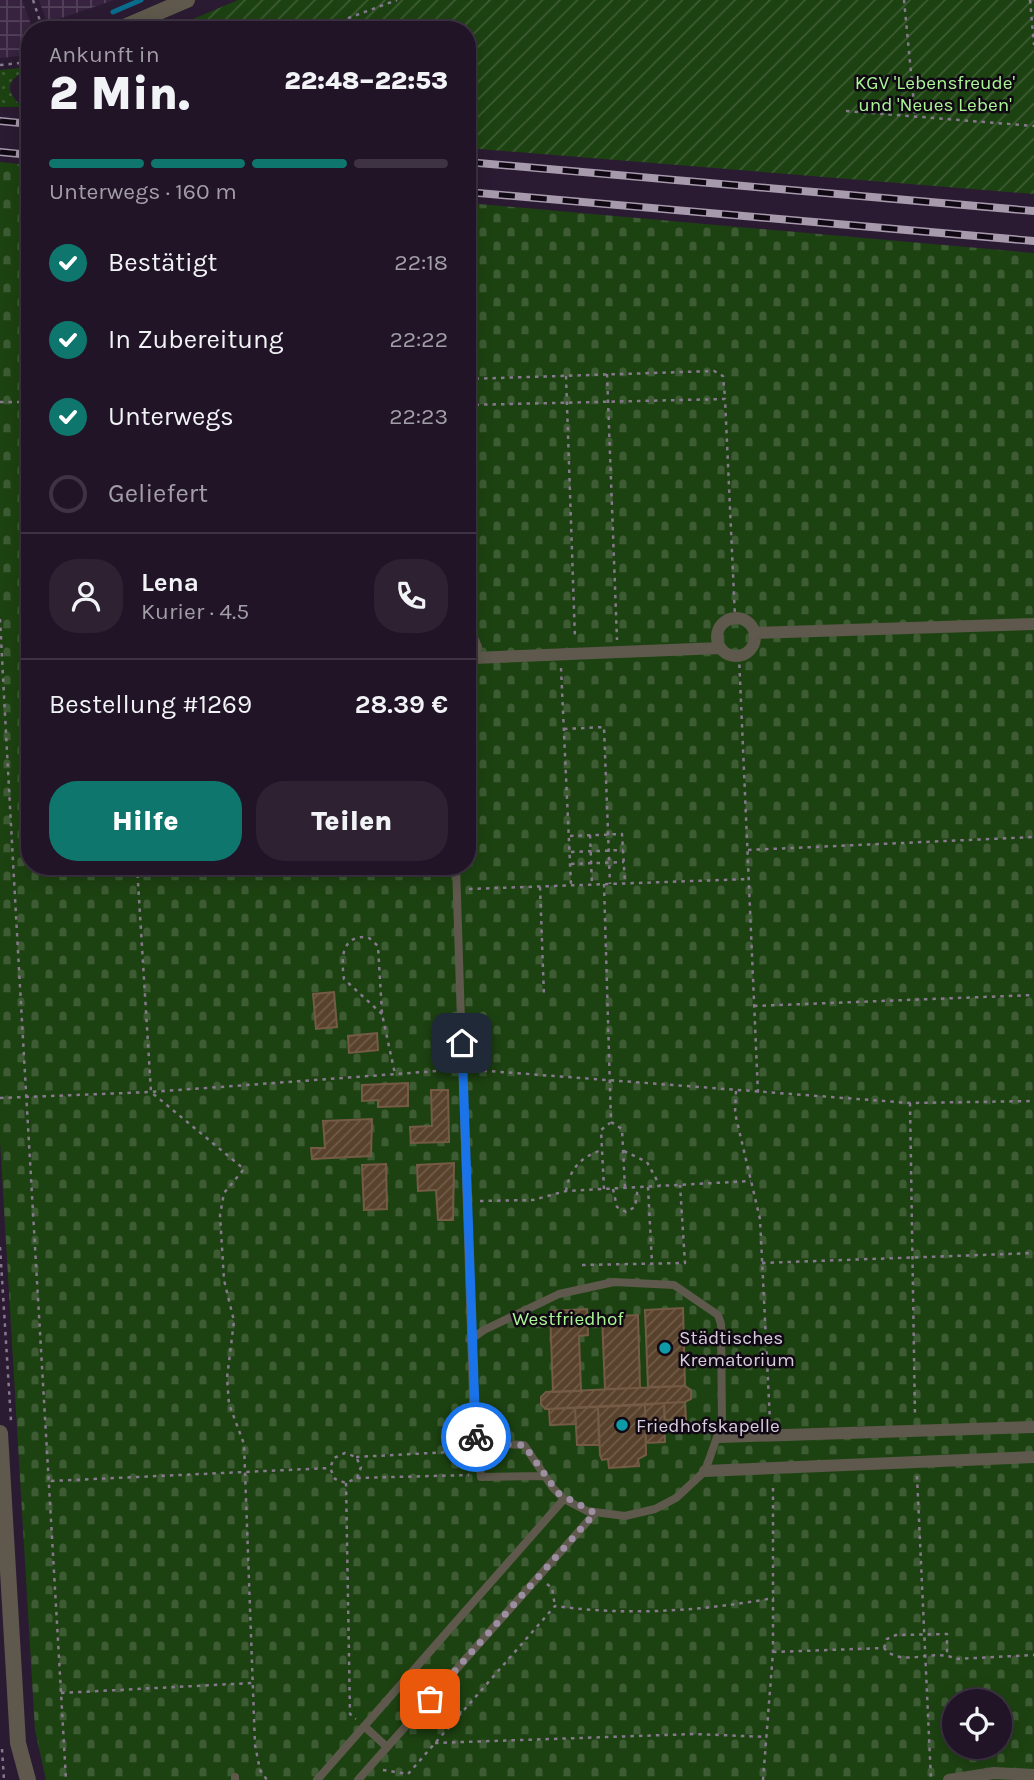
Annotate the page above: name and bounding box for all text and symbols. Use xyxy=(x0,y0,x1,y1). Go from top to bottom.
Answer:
text: Ankunft in xyxy=(49,41,160,68)
text: 22:48–22:53 xyxy=(284,65,448,96)
text: 2 Min. xyxy=(49,67,190,121)
park label: KGV 'Lebensfreude' und 'Neues Leben' xyxy=(855,72,1016,116)
text: Unterwegs · 160 m xyxy=(49,178,237,205)
icon: check xyxy=(49,244,87,282)
text: Bestätigt xyxy=(108,247,217,278)
text: 22:18 xyxy=(394,249,448,276)
icon: check xyxy=(49,321,87,359)
text: In Zubereitung xyxy=(108,324,283,355)
text: 22:22 xyxy=(389,326,448,353)
icon: check xyxy=(49,398,87,436)
text: Unterwegs xyxy=(108,401,234,432)
text: 22:23 xyxy=(389,403,448,430)
text: Geliefert xyxy=(108,478,208,509)
button: person xyxy=(49,559,123,633)
button: phone xyxy=(374,559,448,633)
text: Lena xyxy=(141,567,199,598)
text: Kurier · 4.5 xyxy=(141,598,249,625)
text: Bestellung #1269 xyxy=(49,689,252,720)
text: 28.39 € xyxy=(355,689,448,720)
button: Hilfe xyxy=(49,781,242,861)
button: Teilen xyxy=(256,781,448,861)
pin xyxy=(432,1013,492,1073)
icon: home xyxy=(443,1024,481,1062)
park label: Westfriedhof xyxy=(512,1308,624,1330)
place label: Städtisches Krematorium xyxy=(679,1327,795,1371)
marker: Städtisches Krematorium xyxy=(657,1340,673,1356)
courier xyxy=(441,1402,511,1472)
place label: Friedhofskapelle xyxy=(636,1415,780,1437)
marker: Friedhofskapelle xyxy=(614,1417,630,1433)
icon: bike xyxy=(457,1418,495,1456)
pin xyxy=(400,1669,460,1729)
icon: bag xyxy=(411,1680,449,1718)
map controls xyxy=(942,1689,1012,1759)
button: locate xyxy=(942,1689,1012,1759)

